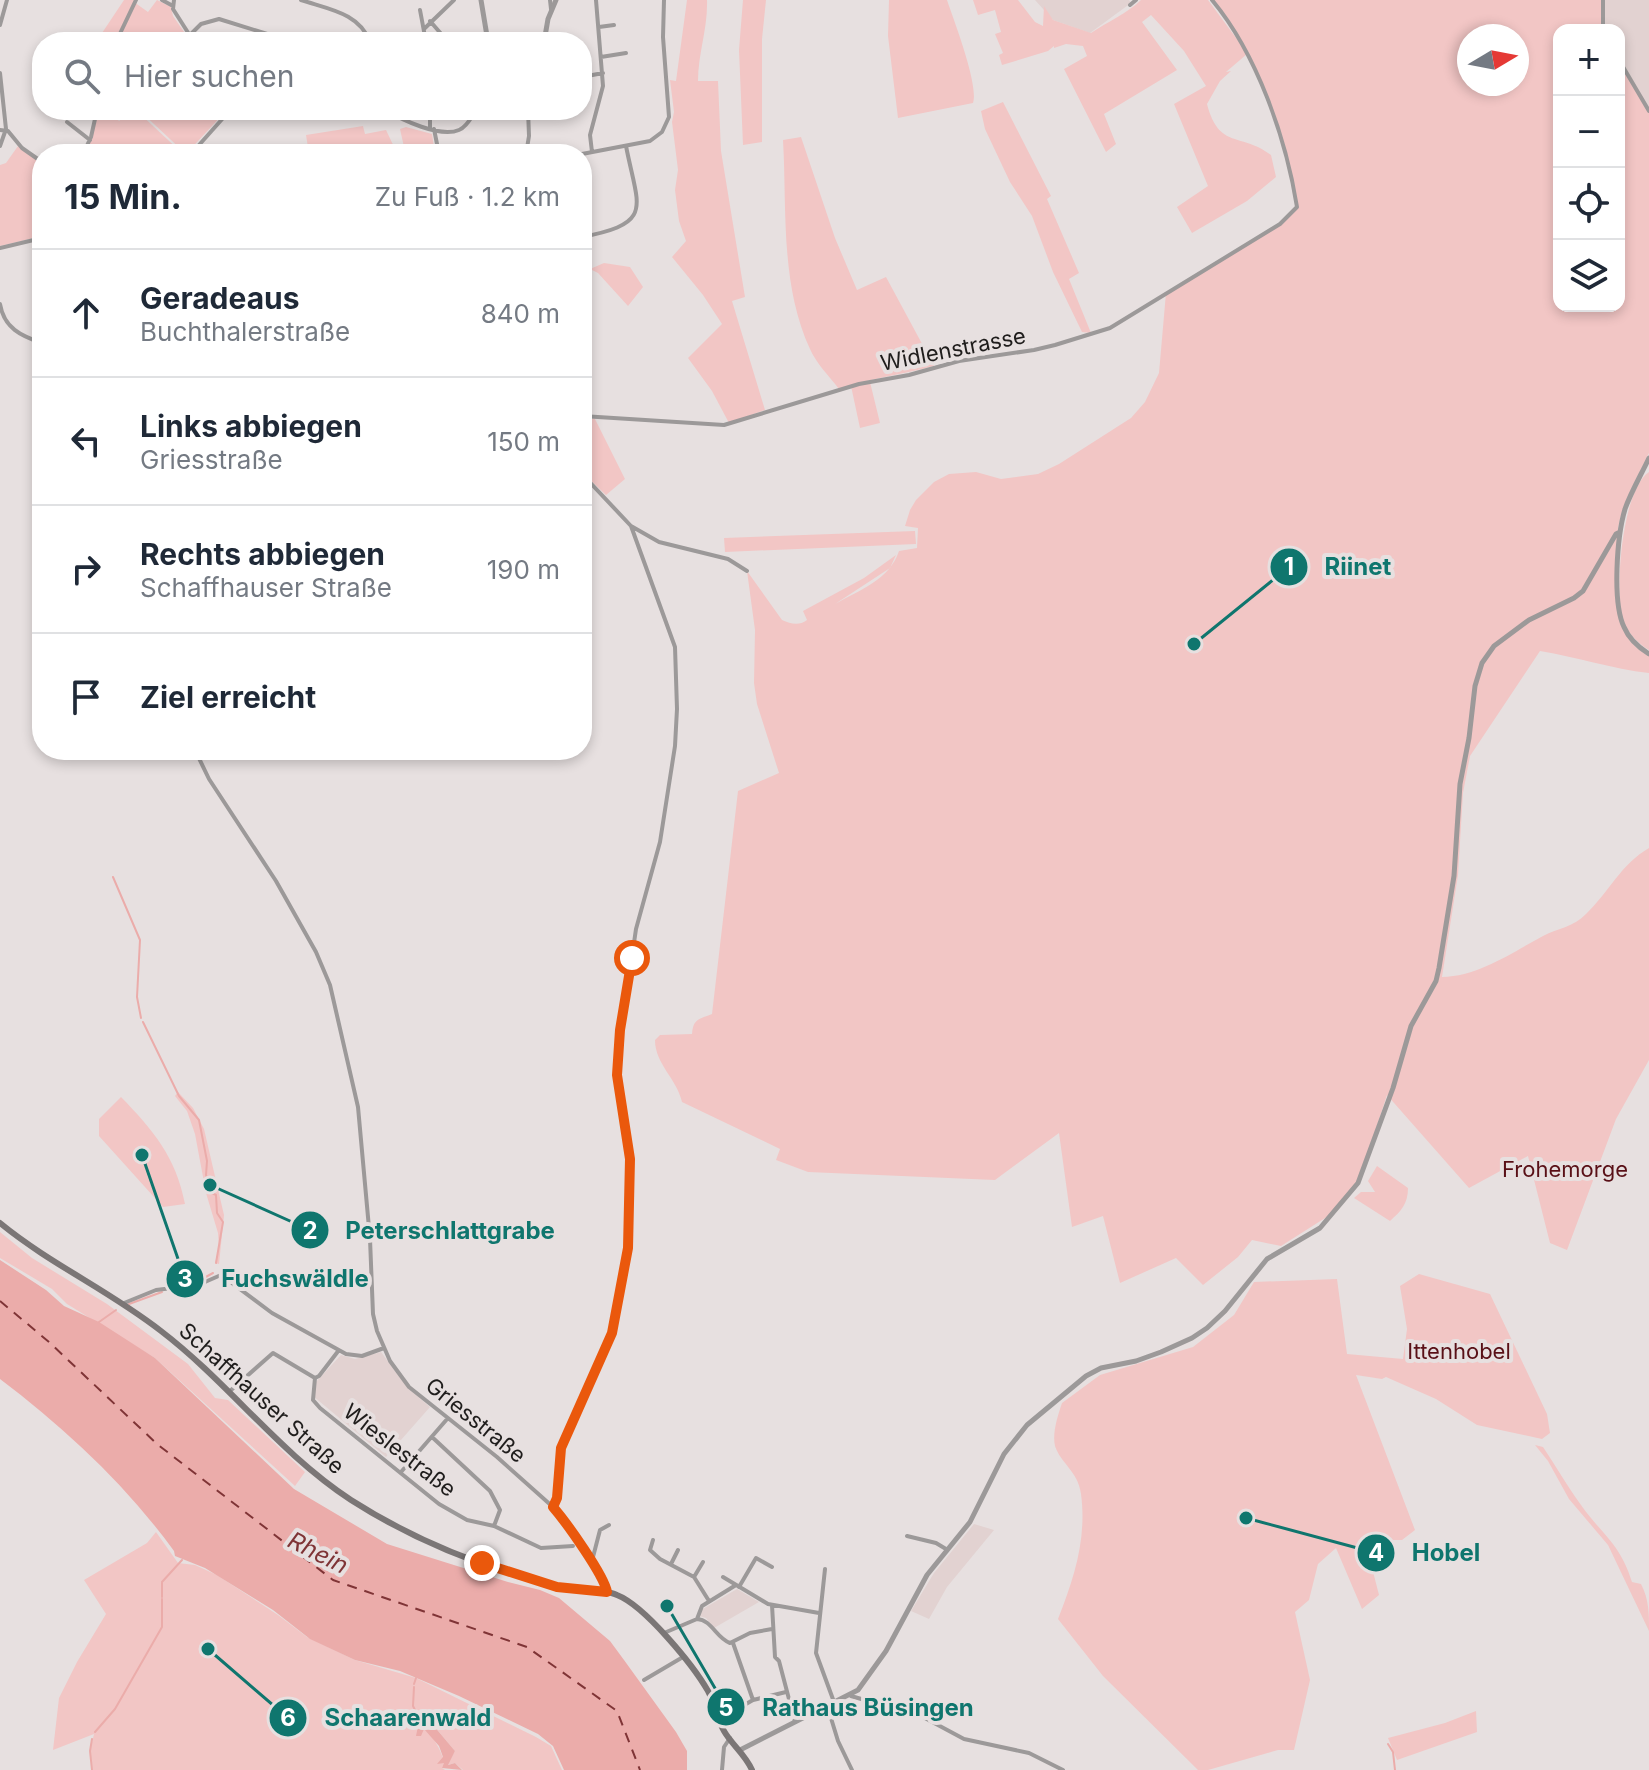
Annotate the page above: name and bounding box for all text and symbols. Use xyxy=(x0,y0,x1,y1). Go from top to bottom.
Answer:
north arrow xyxy=(1457,24,1529,96)
map controls xyxy=(1553,24,1625,312)
button: + xyxy=(1553,24,1625,96)
search box xyxy=(32,32,592,120)
icon: search xyxy=(60,54,104,98)
text: Hier suchen xyxy=(124,58,294,94)
button: − xyxy=(1553,96,1625,168)
button: locate xyxy=(1553,168,1625,240)
text: 15 Min. xyxy=(64,176,182,217)
text: Zu Fuß · 1.2 km xyxy=(375,181,560,212)
button: layers xyxy=(1553,240,1625,312)
text: Geradeaus xyxy=(140,280,300,316)
icon: ahead xyxy=(64,291,108,335)
text: 840 m xyxy=(481,298,560,329)
text: Buchthalerstraße xyxy=(140,316,350,347)
street label: Widlenstrasse xyxy=(878,322,1028,376)
text: Links abbiegen xyxy=(140,408,362,444)
icon: left xyxy=(64,419,108,463)
text: 150 m xyxy=(487,426,560,457)
text: Griesstraße xyxy=(140,444,283,475)
text: Rechts abbiegen xyxy=(140,536,385,572)
callout: Riinet xyxy=(1269,543,1408,591)
icon: right xyxy=(64,547,108,591)
text: 1 xyxy=(1284,552,1294,581)
text: Riinet xyxy=(1325,552,1392,581)
text: 190 m xyxy=(487,554,560,585)
text: Schaffhauser Straße xyxy=(140,572,392,603)
icon: arrive xyxy=(64,675,108,719)
text: Ziel erreicht xyxy=(140,679,316,715)
route start xyxy=(614,940,650,976)
park label: Frohemorge xyxy=(1502,1156,1628,1182)
callout: Peterschlattgrabe xyxy=(290,1206,571,1254)
text: 2 xyxy=(302,1216,318,1245)
text: Peterschlattgrabe xyxy=(345,1216,555,1245)
callout: Fuchswäldle xyxy=(165,1255,385,1303)
text: 3 xyxy=(177,1264,193,1293)
text: Fuchswäldle xyxy=(221,1264,369,1293)
street label: Schaffhauser Straße xyxy=(174,1317,350,1479)
park label: Ittenhobel xyxy=(1407,1338,1511,1364)
street label: Griesstraße xyxy=(421,1372,531,1468)
street label: Wieslestraße xyxy=(339,1398,461,1502)
water label: Rhein xyxy=(283,1525,353,1580)
callout: Hobel xyxy=(1356,1529,1496,1577)
text: 4 xyxy=(1368,1538,1384,1567)
text: Hobel xyxy=(1412,1538,1480,1567)
route end xyxy=(464,1545,500,1581)
callout: Rathaus Büsingen xyxy=(706,1683,989,1731)
text: 5 xyxy=(718,1693,734,1722)
text: Rathaus Büsingen xyxy=(762,1693,974,1722)
callout: Schaarenwald xyxy=(268,1694,507,1742)
text: 6 xyxy=(280,1703,296,1732)
text: Schaarenwald xyxy=(325,1703,491,1732)

